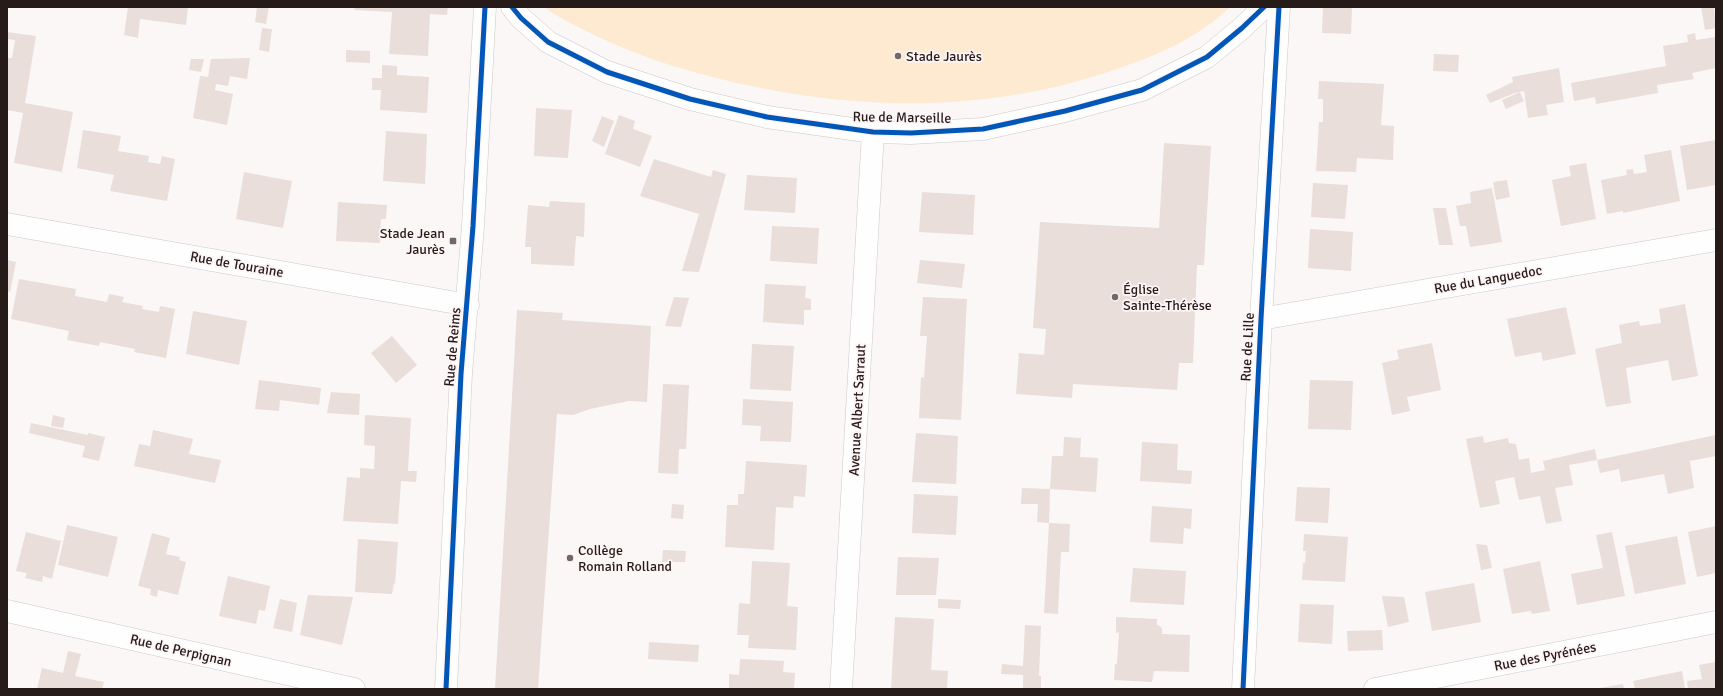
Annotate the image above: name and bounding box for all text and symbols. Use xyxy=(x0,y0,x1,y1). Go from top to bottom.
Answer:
place label: Stade Jaurès xyxy=(906,48,982,65)
marker: Stade Jaurès xyxy=(893,51,903,61)
street label: Rue de Marseille xyxy=(852,108,952,127)
place label: Stade Jean Jaurès xyxy=(380,225,445,258)
marker: Stade Jean Jaurès xyxy=(448,236,458,246)
street label: Rue de Touraine xyxy=(189,248,285,281)
street label: Rue du Languedoc xyxy=(1433,262,1544,297)
place label: Église Sainte-Thérèse xyxy=(1123,281,1212,314)
marker: Église Sainte-Thérèse xyxy=(1110,292,1120,302)
street label: Rue de Reims xyxy=(441,307,464,387)
street label: Rue de Lille xyxy=(1237,312,1258,382)
street label: Avenue Albert Sarraut xyxy=(846,344,869,476)
place label: Collège Romain Rolland xyxy=(578,542,672,575)
marker: Collège Romain Rolland xyxy=(565,553,575,563)
street label: Rue de Perpignan xyxy=(128,631,233,670)
street label: Rue des Pyrénées xyxy=(1493,638,1598,675)

